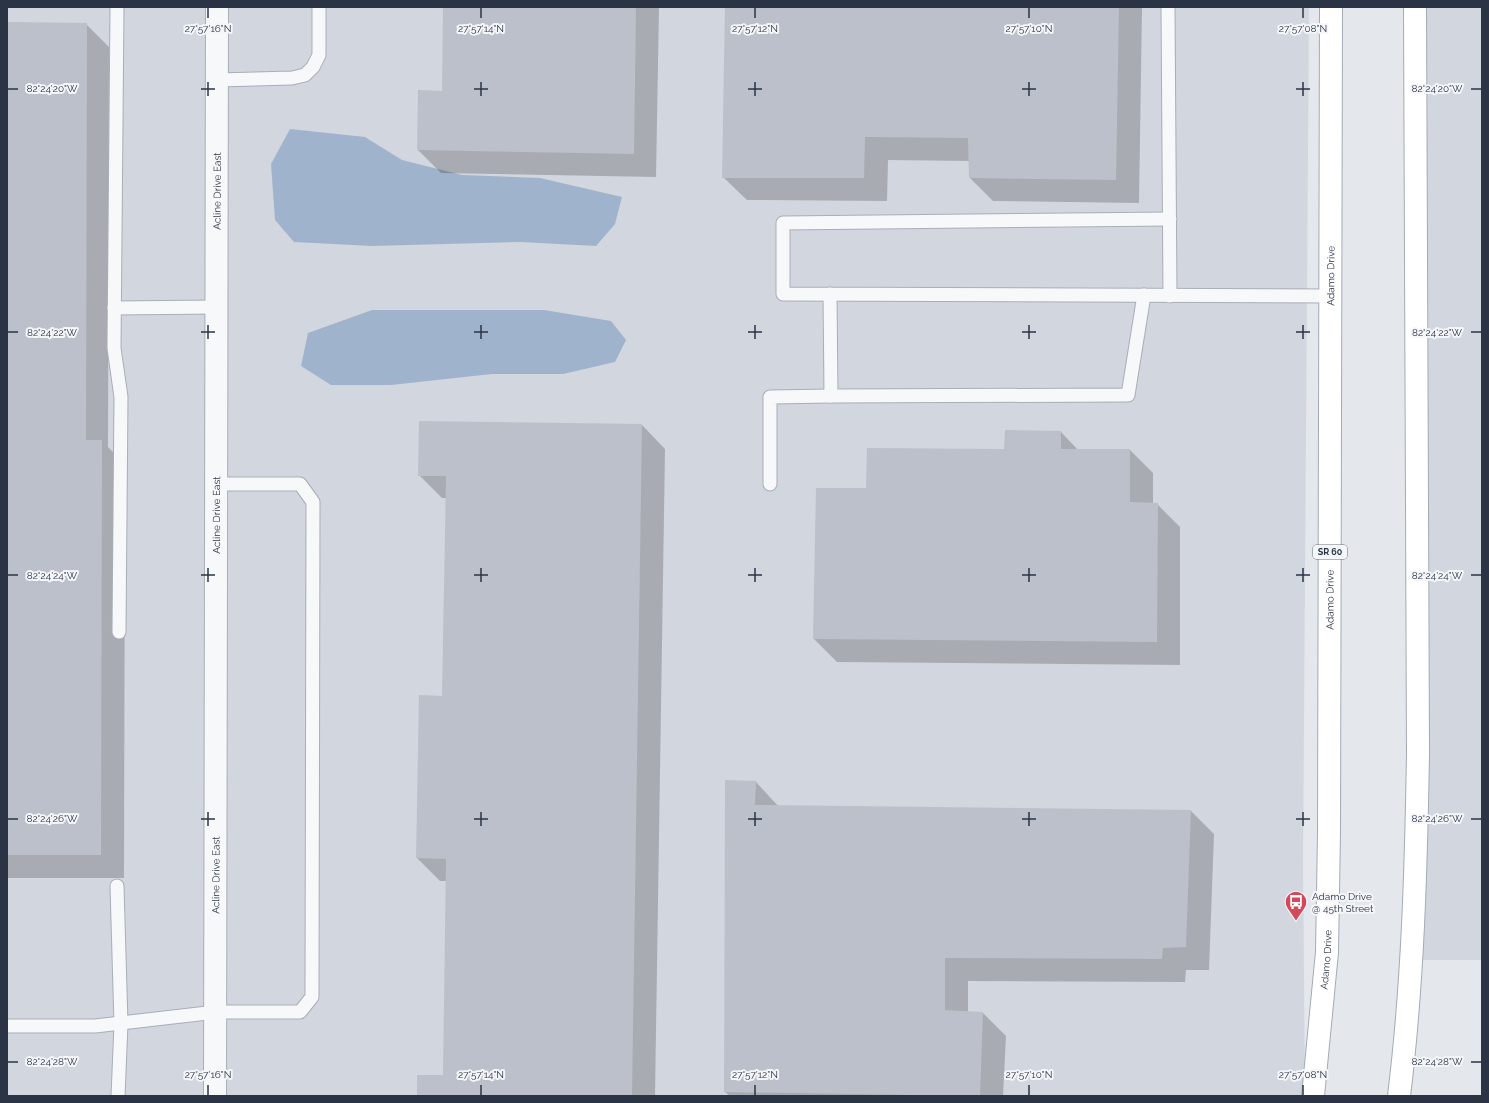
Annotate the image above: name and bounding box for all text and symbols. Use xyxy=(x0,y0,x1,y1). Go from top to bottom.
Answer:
text: 27°57'16"N xyxy=(185,23,231,34)
text: 27°57'14"N xyxy=(458,23,504,34)
text: 27°57'12"N xyxy=(732,23,778,34)
text: 27°57'10"N xyxy=(1006,23,1052,34)
text: 27°57'08"N xyxy=(1279,23,1327,34)
text: 82°24'20"W xyxy=(27,83,78,94)
text: 82°24'20"W xyxy=(1412,83,1463,94)
street label: Acline Drive East xyxy=(212,152,223,230)
street label: Adamo Drive xyxy=(1325,246,1336,306)
text: 82°24'22"W xyxy=(27,327,78,338)
text: 82°24'22"W xyxy=(1412,327,1463,338)
street label: Acline Drive East xyxy=(211,476,222,554)
road number: SR 60 xyxy=(1313,545,1347,559)
text: 82°24'24"W xyxy=(27,570,78,581)
street label: Adamo Drive xyxy=(1324,570,1336,630)
text: 82°24'24"W xyxy=(1412,570,1463,581)
text: 82°24'26"W xyxy=(27,813,78,824)
text: 82°24'26"W xyxy=(1412,813,1463,824)
street label: Acline Drive East xyxy=(210,836,221,914)
bus stop icon: Adamo Drive @ 45th Street xyxy=(1283,889,1309,922)
place label: Adamo Drive @ 45th Street xyxy=(1312,891,1374,914)
street label: Adamo Drive xyxy=(1318,930,1333,990)
text: 82°24'28"W xyxy=(27,1056,78,1067)
text: 82°24'28"W xyxy=(1412,1056,1463,1067)
text: 27°57'16"N xyxy=(185,1069,231,1080)
text: 27°57'14"N xyxy=(458,1069,504,1080)
text: 27°57'12"N xyxy=(732,1069,778,1080)
text: 27°57'10"N xyxy=(1006,1069,1052,1080)
text: 27°57'08"N xyxy=(1279,1069,1327,1080)

